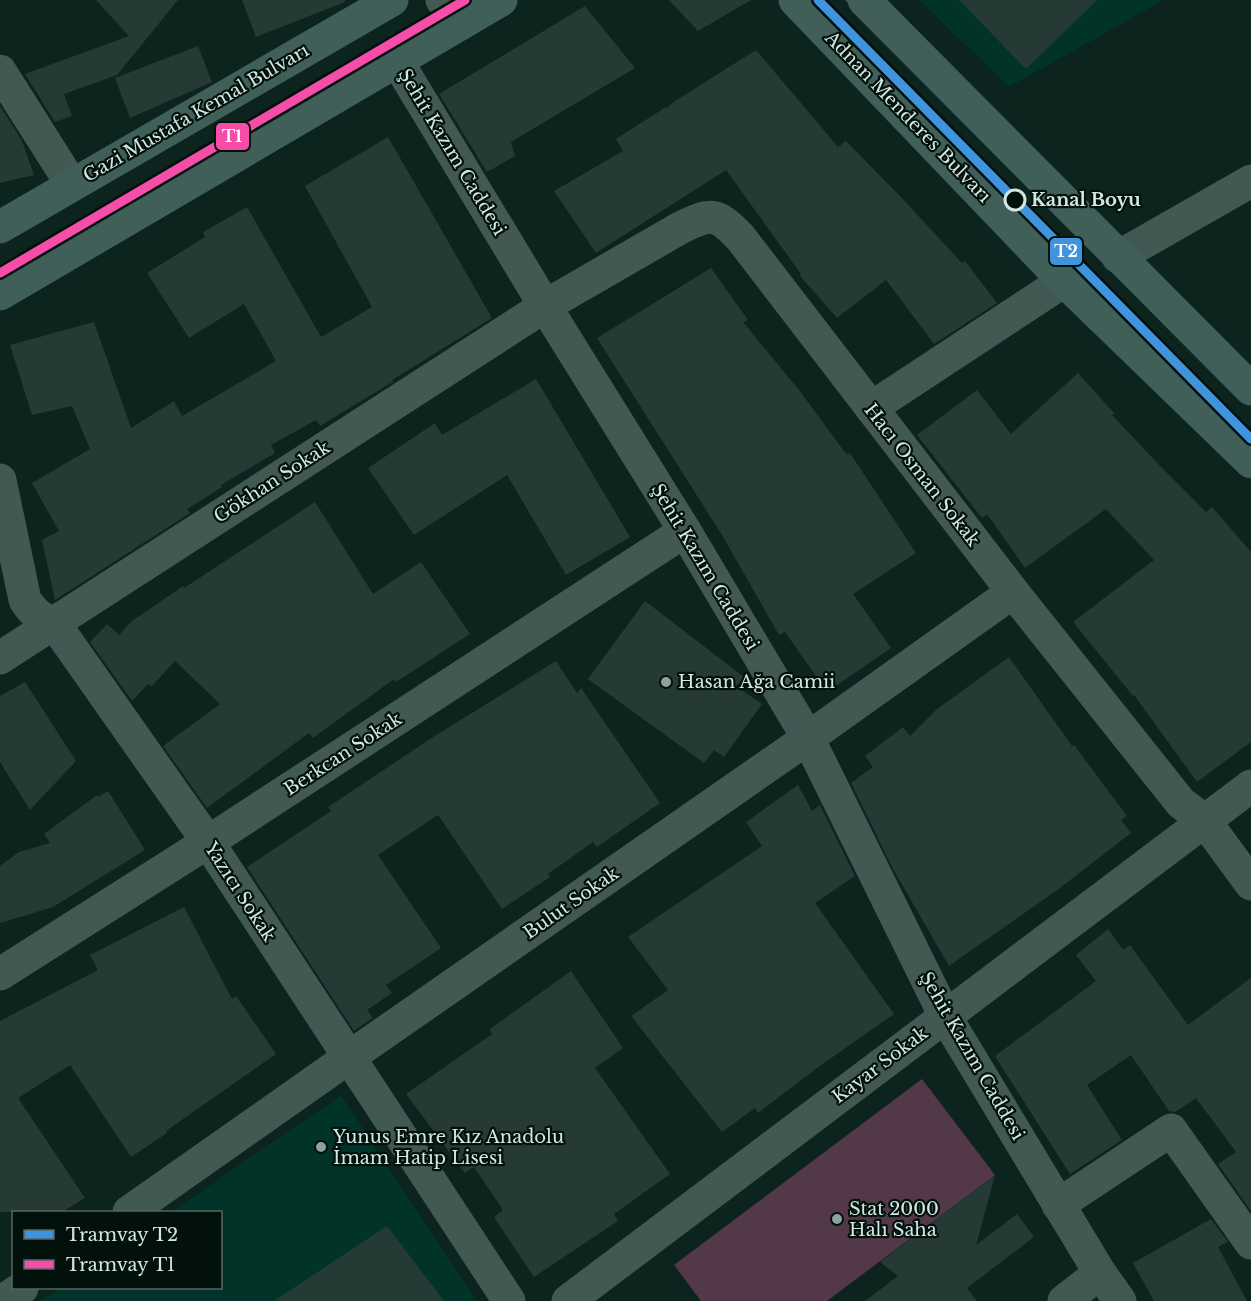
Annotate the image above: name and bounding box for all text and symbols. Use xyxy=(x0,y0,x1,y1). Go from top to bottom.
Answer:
street label: Adnan Menderes Bulvarı xyxy=(820,26,995,207)
street label: Gazi Mustafa Kemal Bulvarı xyxy=(79,39,313,187)
street label: Şehit Kazım Caddesi xyxy=(394,65,510,239)
line badge: T1 xyxy=(215,122,250,151)
text: T1 xyxy=(222,126,242,146)
marker: Kanal Boyu xyxy=(1004,189,1026,211)
place label: Kanal Boyu xyxy=(1031,189,1141,211)
line badge: T2 xyxy=(1049,237,1083,266)
text: T2 xyxy=(1054,241,1078,261)
street label: Hacı Osman Sokak xyxy=(859,399,985,551)
street label: Gökhan Sokak xyxy=(210,436,334,528)
street label: Şehit Kazım Caddesi xyxy=(647,480,763,654)
place label: Hasan Ağa Camii xyxy=(678,671,835,693)
marker: Hasan Ağa Camii xyxy=(659,675,673,689)
street label: Berkcan Sokak xyxy=(280,708,406,800)
street label: Yazıcı Sokak xyxy=(199,837,280,946)
street label: Bulut Sokak xyxy=(519,862,623,944)
street label: Şehit Kazım Caddesi xyxy=(915,968,1029,1144)
street label: Kayar Sokak xyxy=(828,1022,932,1108)
place label: Yunus Emre Kız Anadolu İmam Hatip Lisesi xyxy=(332,1126,564,1169)
marker: Yunus Emre Kız Anadolu İmam Hatip Lisesi xyxy=(314,1140,328,1154)
place label: Stat 2000 Halı Saha xyxy=(849,1198,939,1241)
legend xyxy=(12,1211,222,1289)
marker: Stat 2000 Halı Saha xyxy=(830,1212,844,1226)
text: Tramvay T2 xyxy=(66,1224,178,1246)
text: Tramvay T1 xyxy=(66,1254,175,1276)

